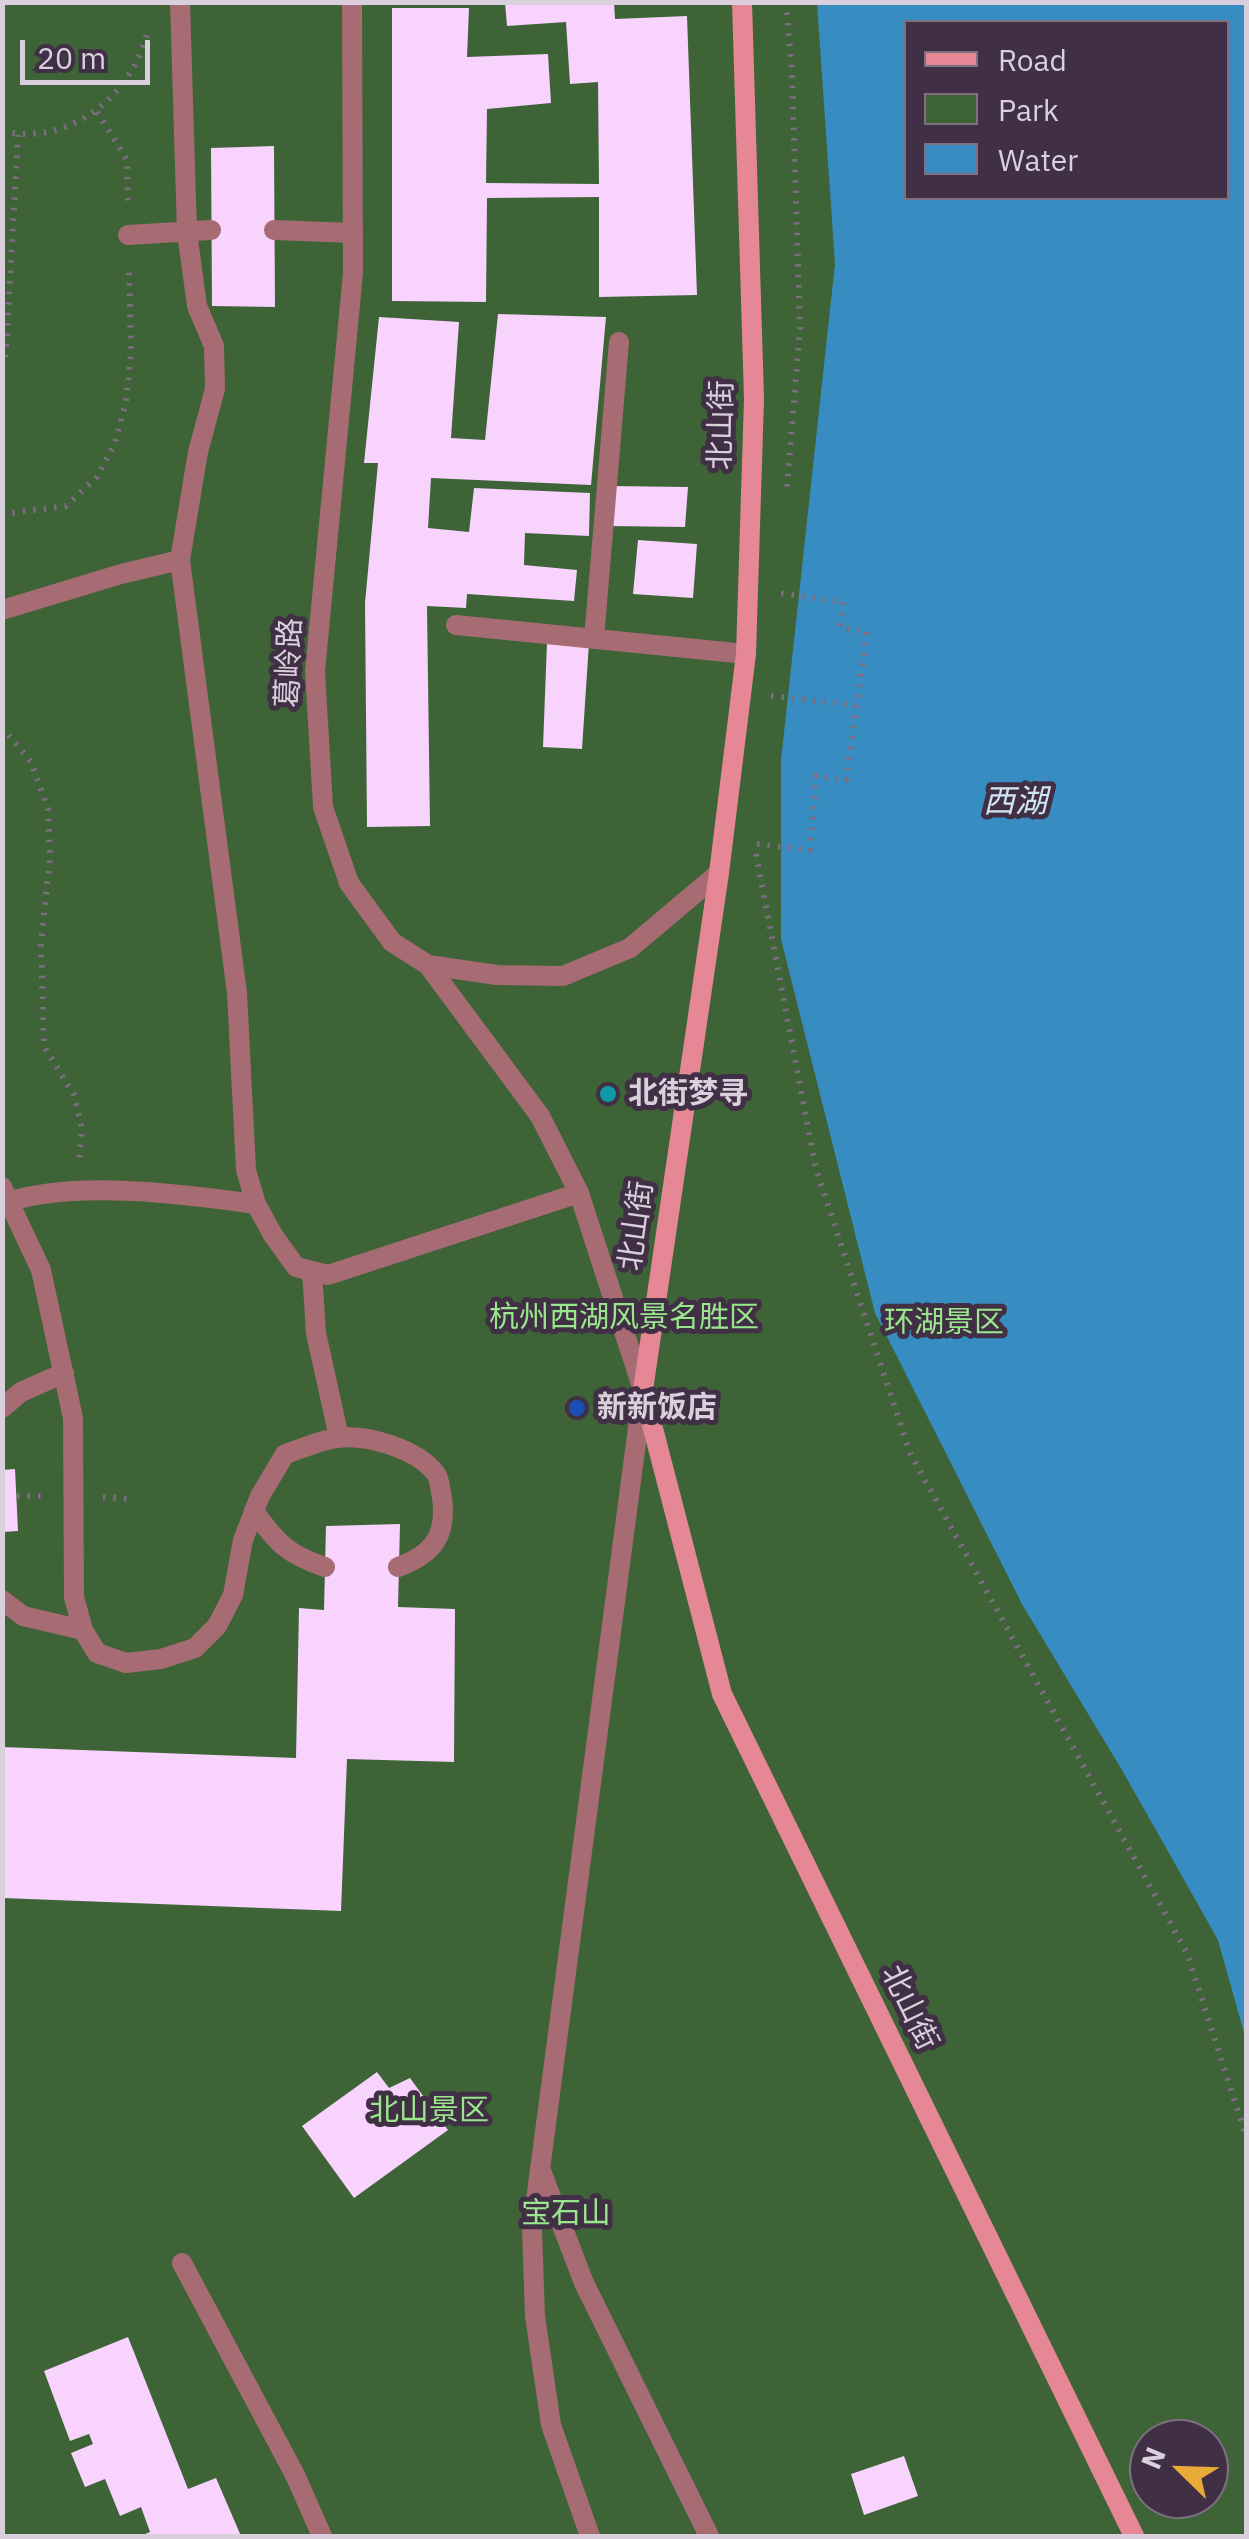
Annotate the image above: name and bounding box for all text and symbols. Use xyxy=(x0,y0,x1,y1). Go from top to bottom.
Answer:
scale bar xyxy=(25,20,155,82)
legend xyxy=(904,20,1229,200)
text: 20 m xyxy=(37,38,106,77)
text: Road xyxy=(998,40,1067,79)
text: Park xyxy=(998,90,1059,129)
text: Water xyxy=(998,140,1078,179)
street label: 北山街 xyxy=(703,380,741,470)
street label: 葛岭路 xyxy=(270,617,310,709)
water label: 西湖 xyxy=(983,784,1047,822)
place label: 北街梦寻 xyxy=(628,1076,748,1112)
marker: 北街梦寻 xyxy=(597,1083,619,1105)
street label: 北山街 xyxy=(613,1179,661,1273)
park label: 杭州西湖风景名胜区 xyxy=(489,1300,759,1336)
park label: 环湖景区 xyxy=(884,1305,1004,1341)
place label: 新新饭店 xyxy=(597,1390,717,1426)
marker: 新新饭店 xyxy=(566,1397,588,1419)
street label: 北山街 xyxy=(873,1960,945,2056)
park label: 北山景区 xyxy=(369,2093,489,2129)
park label: 宝石山 xyxy=(521,2196,611,2232)
north arrow xyxy=(1129,2419,1229,2519)
text: N xyxy=(1132,2441,1174,2474)

